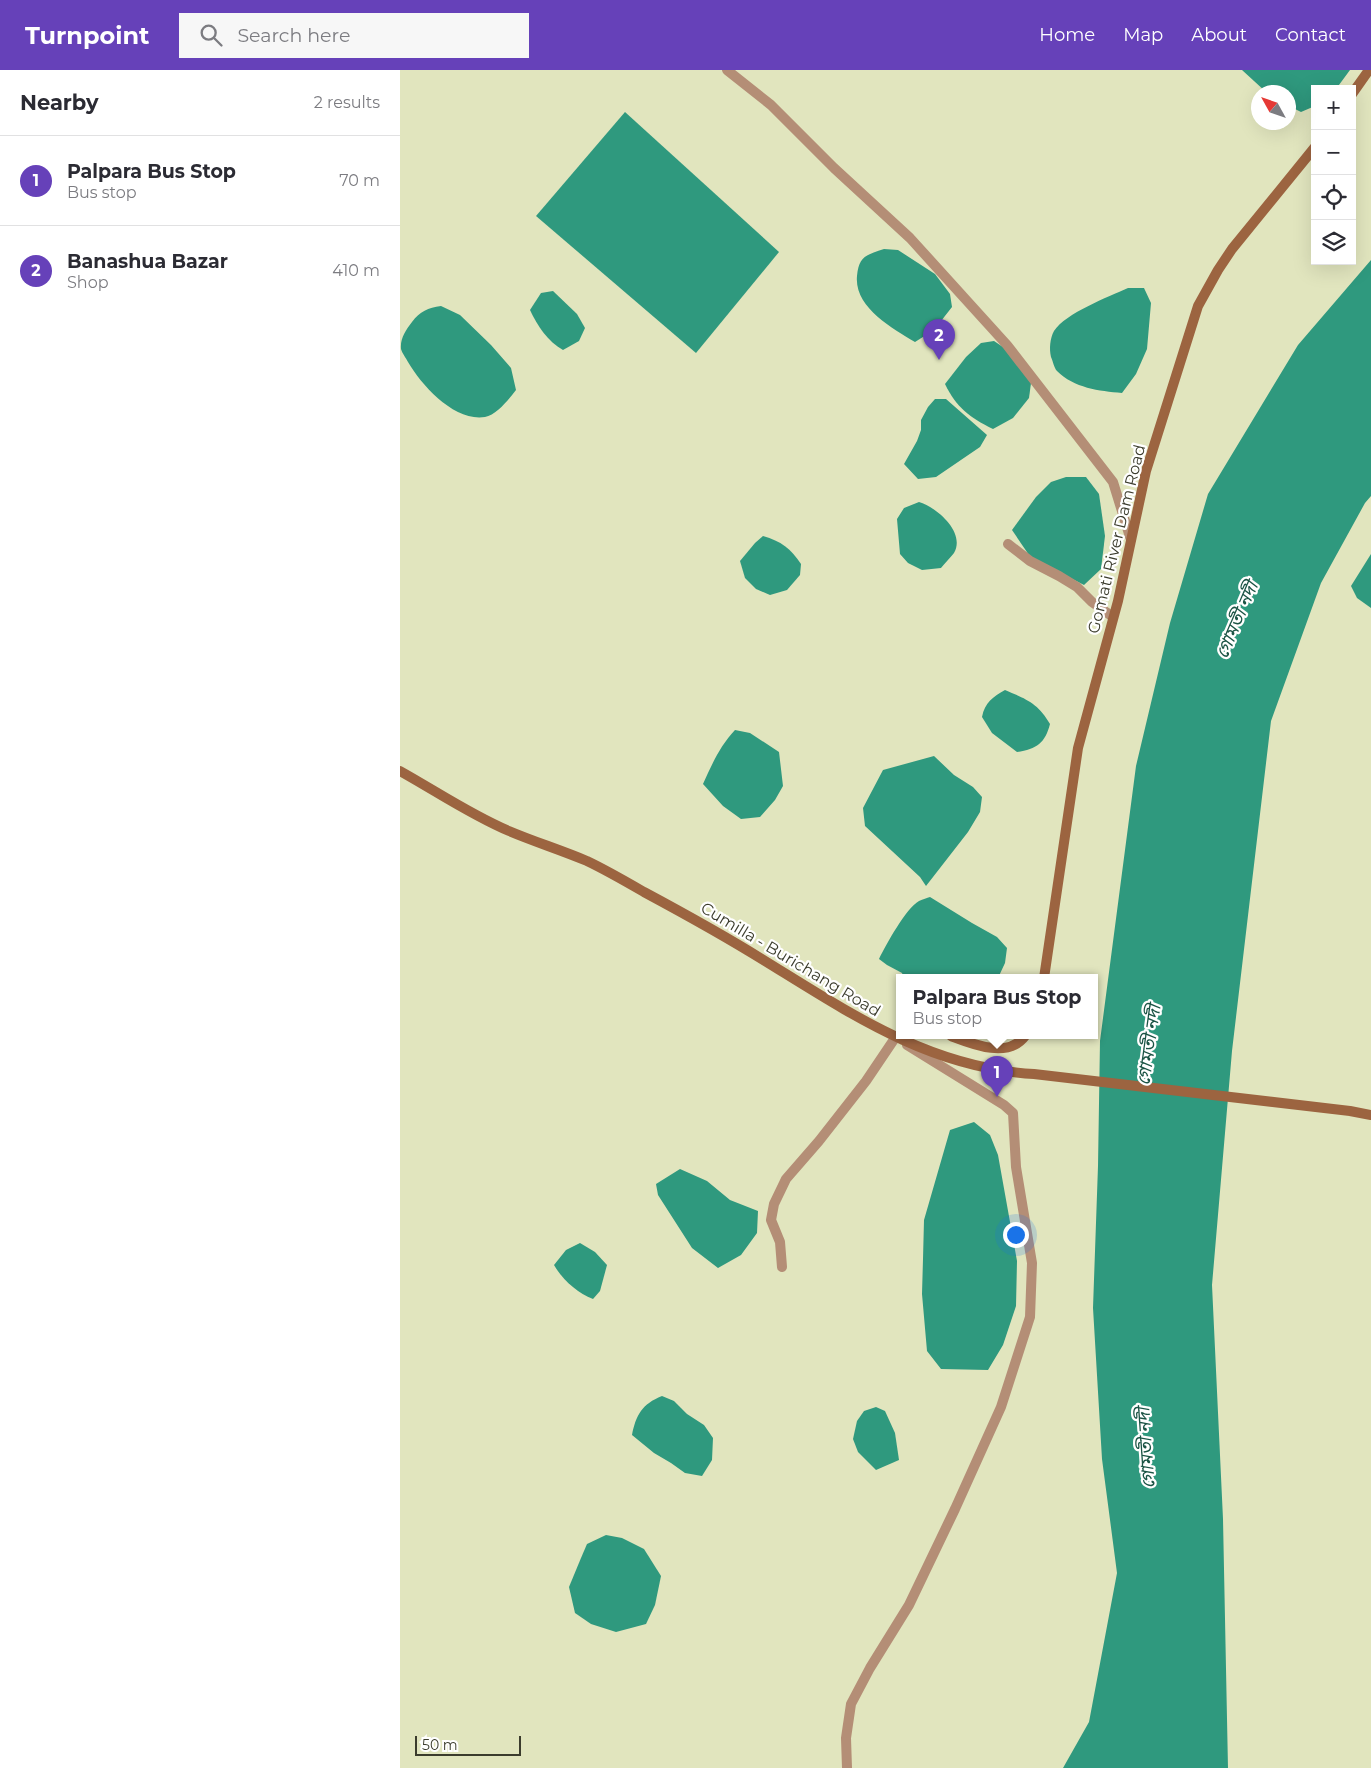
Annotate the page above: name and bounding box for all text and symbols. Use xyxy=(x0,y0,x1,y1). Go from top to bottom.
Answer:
search box xyxy=(179,13,529,58)
text: Turnpoint xyxy=(25,21,149,50)
icon: search xyxy=(197,21,225,49)
text: Search here xyxy=(237,24,350,47)
text: Home xyxy=(1039,24,1095,46)
text: Map xyxy=(1123,24,1163,46)
text: About xyxy=(1191,24,1247,46)
text: Contact xyxy=(1275,24,1346,46)
north arrow xyxy=(1251,85,1296,130)
map controls xyxy=(1311,85,1356,265)
button: + xyxy=(1311,85,1356,130)
text: Nearby xyxy=(20,90,99,115)
text: 2 results xyxy=(314,93,380,112)
button: − xyxy=(1311,130,1356,175)
text: Palpara Bus Stop xyxy=(67,160,236,183)
text: 1 xyxy=(33,171,39,190)
text: 70 m xyxy=(339,171,380,190)
button: locate xyxy=(1311,175,1356,220)
text: Bus stop xyxy=(67,183,137,202)
button: layers xyxy=(1311,220,1356,265)
text: Banashua Bazar xyxy=(67,250,228,273)
text: 2 xyxy=(31,261,41,280)
text: 410 m xyxy=(332,261,380,280)
text: Shop xyxy=(67,273,109,292)
pin: 2 xyxy=(923,319,955,360)
street label: Gomati River Dam Road xyxy=(1084,443,1149,636)
water label: গোমতী নদী xyxy=(1211,575,1264,662)
street label: Cumilla - Burichang Road xyxy=(698,898,884,1021)
popup xyxy=(896,974,1098,1039)
text: Palpara Bus Stop xyxy=(913,986,1081,1009)
water label: গোমতী নদী xyxy=(1132,1000,1166,1087)
text: Bus stop xyxy=(913,1009,982,1028)
pin: 1 xyxy=(981,1056,1013,1097)
your location xyxy=(1003,1222,1029,1248)
water label: গোমতী নদী xyxy=(1132,1404,1160,1489)
scale bar xyxy=(415,1733,521,1756)
text: 50 m xyxy=(422,1736,458,1754)

